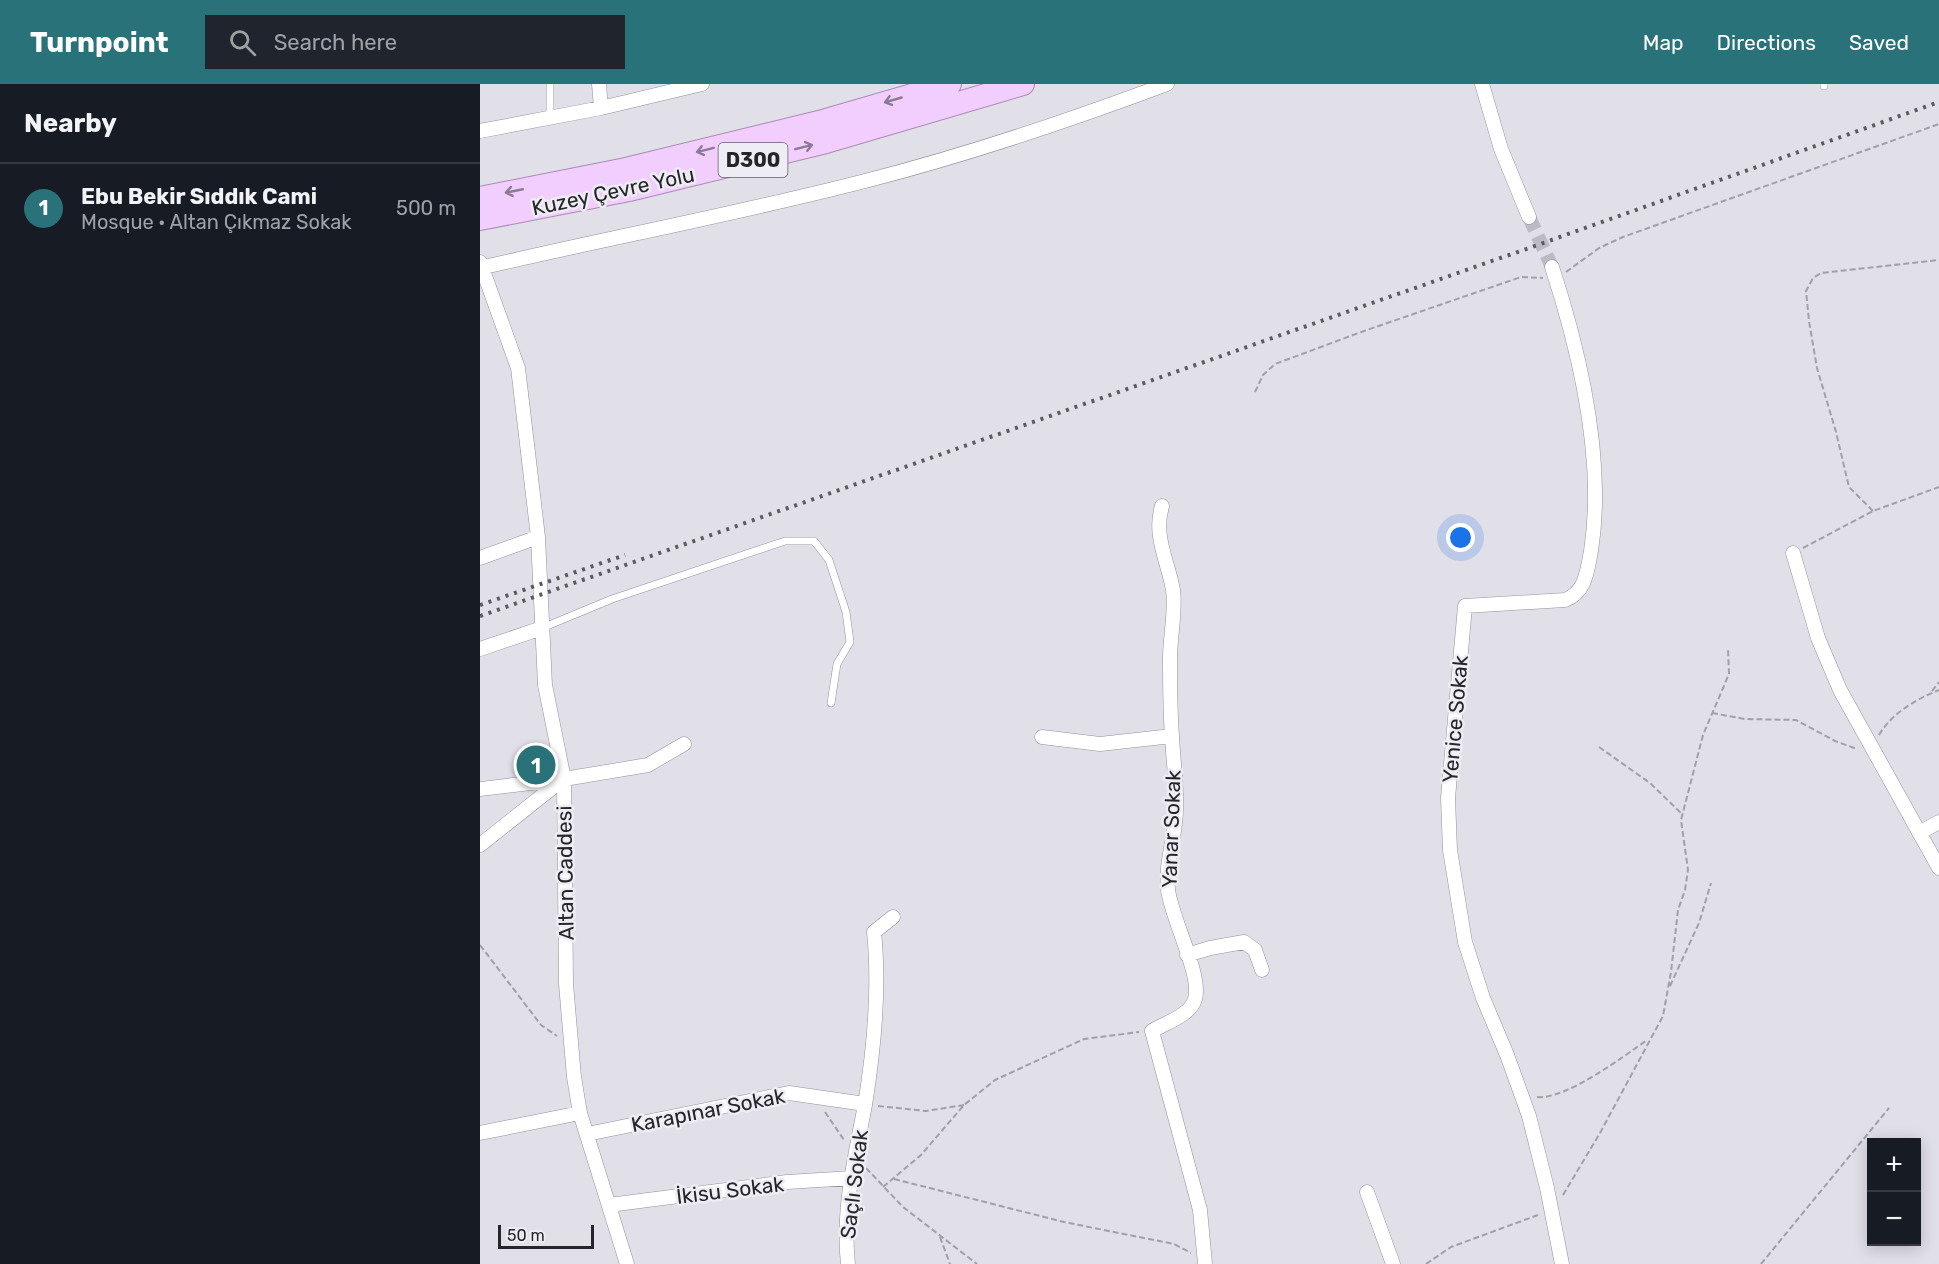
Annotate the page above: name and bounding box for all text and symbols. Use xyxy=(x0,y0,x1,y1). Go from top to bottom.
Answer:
search box xyxy=(205,15,625,69)
text: Turnpoint xyxy=(30,26,169,59)
icon: search xyxy=(226,26,259,59)
text: Search here xyxy=(274,29,397,56)
text: Map xyxy=(1643,30,1684,55)
text: Directions xyxy=(1717,30,1816,55)
text: Saved xyxy=(1849,30,1909,55)
one-way arrow xyxy=(884,95,903,106)
text: Nearby xyxy=(24,108,117,139)
one-way arrow xyxy=(794,141,813,153)
road number: D300 xyxy=(718,143,788,177)
one-way arrow xyxy=(696,144,715,156)
street label: Kuzey Çevre Yolu xyxy=(529,162,697,220)
text: Ebu Bekir Sıddık Cami xyxy=(81,183,317,210)
one-way arrow xyxy=(505,186,525,197)
text: 1 xyxy=(39,196,48,220)
text: 500 m xyxy=(396,196,456,220)
text: Mosque · Altan Çıkmaz Sokak xyxy=(81,210,352,234)
your location xyxy=(1446,523,1475,552)
street label: Yenice Sokak xyxy=(1437,654,1473,784)
pin: 1 xyxy=(516,742,556,788)
street label: Yanar Sokak xyxy=(1156,769,1186,889)
street label: Altan Caddesi xyxy=(551,805,579,941)
street label: Karapınar Sokak xyxy=(629,1083,787,1137)
street label: Saçlı Sokak xyxy=(835,1128,873,1240)
map controls xyxy=(1867,1138,1921,1246)
button: + xyxy=(1867,1138,1921,1192)
street label: İkisu Sokak xyxy=(675,1171,785,1209)
button: − xyxy=(1867,1192,1921,1246)
scale bar xyxy=(498,1222,594,1250)
text: 50 m xyxy=(507,1226,545,1245)

